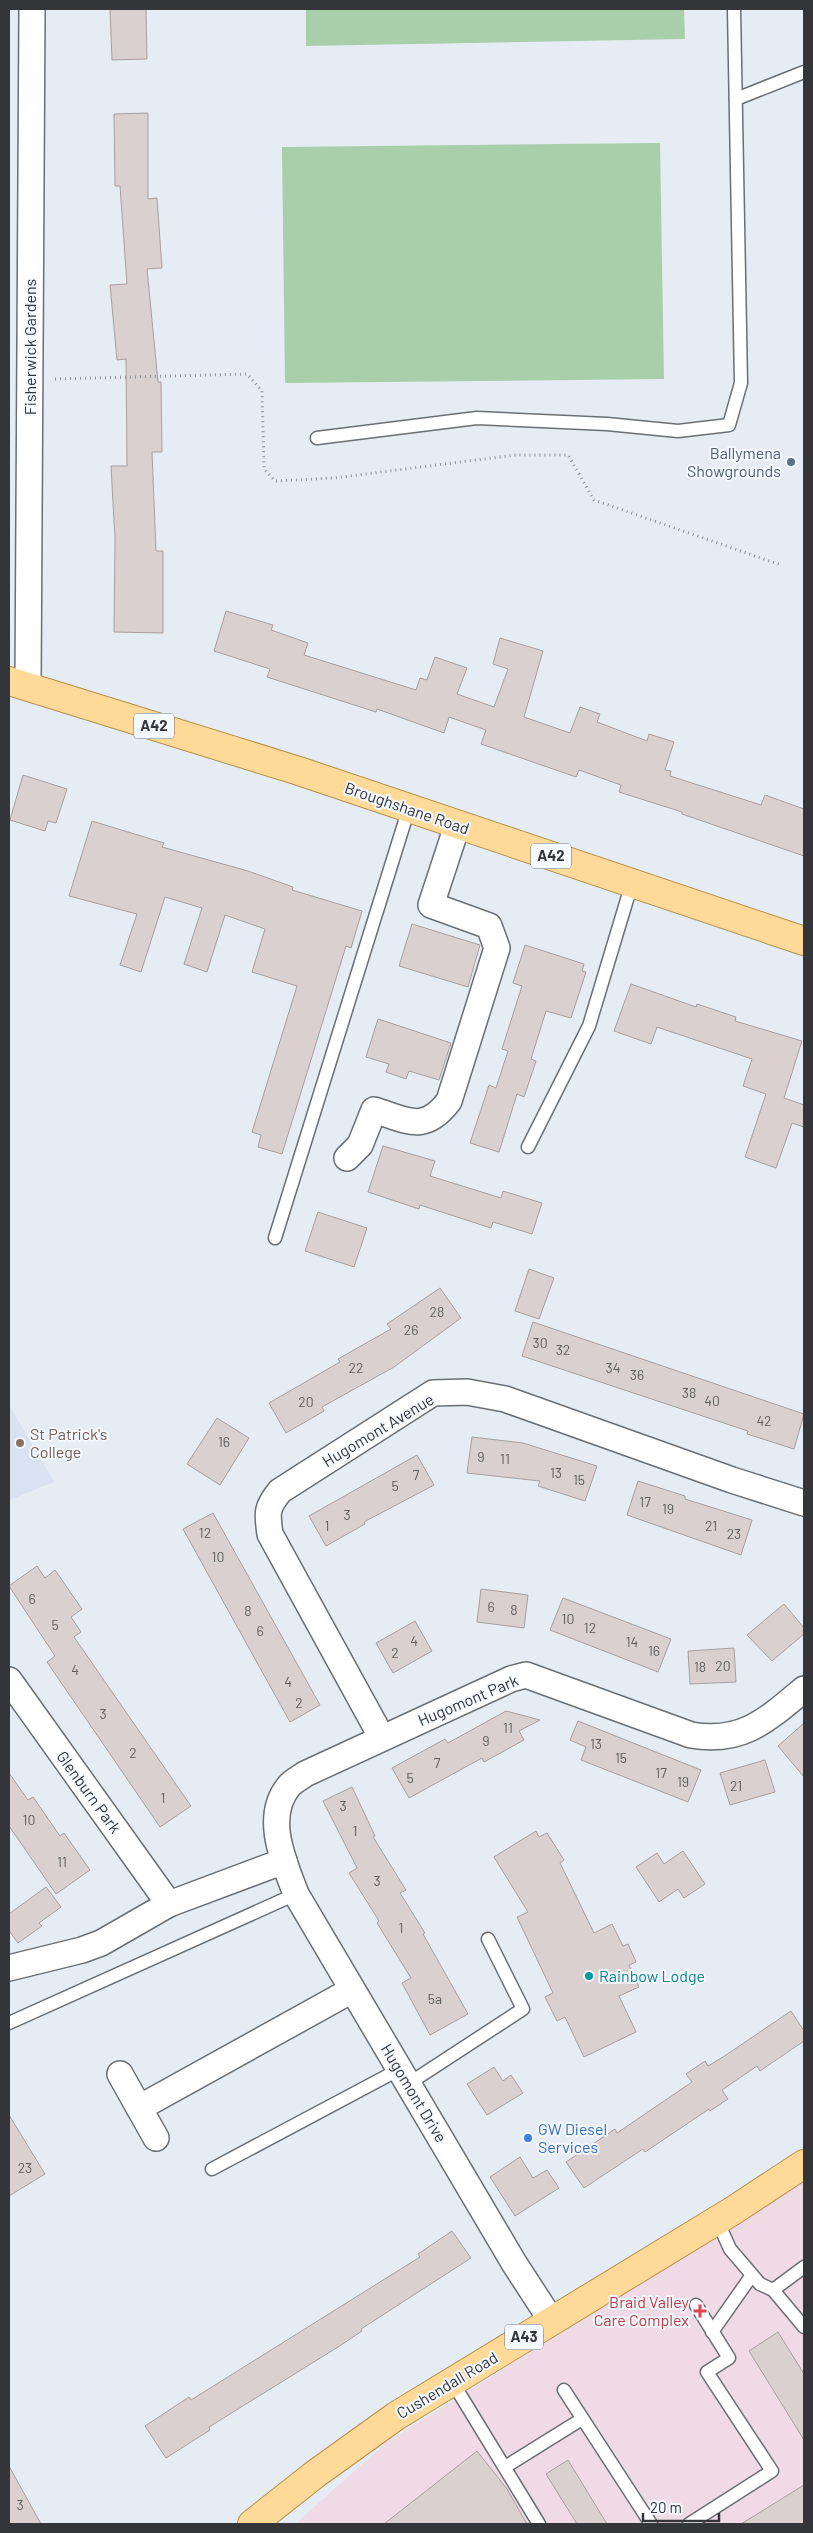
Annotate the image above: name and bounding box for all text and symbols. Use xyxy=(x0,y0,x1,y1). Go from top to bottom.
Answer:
street label: Fisherwick Gardens xyxy=(20,279,39,415)
place label: Ballymena Showgrounds xyxy=(687,443,781,480)
marker: Ballymena Showgrounds xyxy=(785,456,797,468)
road number: A42 xyxy=(134,714,174,738)
street label: Broughshane Road xyxy=(342,777,472,838)
road number: A42 xyxy=(531,844,571,868)
house number: 28 xyxy=(430,1303,444,1320)
house number: 26 xyxy=(404,1321,418,1338)
house number: 30 xyxy=(532,1334,548,1351)
house number: 32 xyxy=(556,1341,570,1358)
house number: 22 xyxy=(348,1359,364,1376)
house number: 34 xyxy=(606,1359,620,1376)
house number: 36 xyxy=(630,1366,644,1383)
house number: 38 xyxy=(682,1384,696,1401)
street label: Hugomont Avenue xyxy=(319,1389,437,1470)
house number: 40 xyxy=(704,1392,720,1409)
house number: 20 xyxy=(298,1393,314,1410)
house number: 42 xyxy=(756,1412,772,1429)
place label: St Patrick's College xyxy=(30,1424,107,1461)
house number: 16 xyxy=(218,1433,230,1450)
marker: St Patrick's College xyxy=(14,1437,26,1449)
house number: 9 xyxy=(477,1448,485,1465)
house number: 11 xyxy=(500,1450,510,1467)
house number: 13 xyxy=(550,1464,562,1481)
house number: 7 xyxy=(413,1466,420,1483)
house number: 15 xyxy=(573,1471,585,1488)
house number: 5 xyxy=(391,1477,399,1494)
house number: 17 xyxy=(639,1493,651,1510)
house number: 19 xyxy=(662,1500,674,1517)
house number: 3 xyxy=(343,1506,351,1523)
house number: 1 xyxy=(325,1517,329,1534)
house number: 21 xyxy=(705,1517,717,1534)
house number: 12 xyxy=(199,1524,211,1541)
house number: 23 xyxy=(727,1525,741,1542)
house number: 10 xyxy=(212,1548,224,1565)
house number: 6 xyxy=(28,1590,36,1607)
house number: 6 xyxy=(487,1598,495,1615)
house number: 8 xyxy=(510,1601,518,1618)
house number: 8 xyxy=(244,1602,252,1619)
house number: 10 xyxy=(562,1610,574,1627)
house number: 5 xyxy=(51,1616,59,1633)
house number: 12 xyxy=(584,1619,596,1636)
house number: 6 xyxy=(256,1622,264,1639)
house number: 4 xyxy=(410,1632,418,1649)
house number: 14 xyxy=(626,1633,638,1650)
house number: 16 xyxy=(648,1642,660,1659)
house number: 2 xyxy=(391,1644,399,1661)
house number: 20 xyxy=(715,1657,731,1674)
house number: 18 xyxy=(694,1658,706,1675)
house number: 4 xyxy=(71,1661,79,1678)
street label: Hugomont Park xyxy=(415,1670,521,1729)
house number: 4 xyxy=(284,1673,292,1690)
house number: 2 xyxy=(295,1694,303,1711)
house number: 3 xyxy=(99,1705,107,1722)
house number: 11 xyxy=(503,1719,513,1736)
house number: 9 xyxy=(482,1732,490,1749)
house number: 13 xyxy=(590,1735,602,1752)
house number: 2 xyxy=(129,1744,137,1761)
street label: Glenburn Park xyxy=(53,1747,126,1837)
house number: 15 xyxy=(615,1749,627,1766)
house number: 7 xyxy=(434,1754,441,1771)
house number: 17 xyxy=(655,1764,667,1781)
house number: 5 xyxy=(406,1769,414,1786)
house number: 19 xyxy=(677,1773,689,1790)
house number: 21 xyxy=(730,1777,742,1794)
house number: 1 xyxy=(161,1789,165,1806)
house number: 3 xyxy=(339,1797,347,1814)
house number: 10 xyxy=(23,1811,35,1828)
house number: 1 xyxy=(353,1822,357,1839)
house number: 11 xyxy=(57,1853,67,1870)
house number: 3 xyxy=(373,1872,381,1889)
house number: 1 xyxy=(399,1919,403,1936)
place label: Rainbow Lodge xyxy=(599,1966,705,1985)
marker: Rainbow Lodge xyxy=(583,1970,595,1982)
house number: 5a xyxy=(428,1990,442,2007)
street label: Hugomont Drive xyxy=(378,2040,451,2145)
place label: GW Diesel Services xyxy=(538,2119,607,2156)
marker: GW Diesel Services xyxy=(522,2132,534,2144)
house number: 23 xyxy=(18,2159,32,2176)
place label: Braid Valley Care Complex xyxy=(594,2292,690,2329)
marker: Braid Valley Care Complex xyxy=(693,2304,707,2318)
road number: A43 xyxy=(505,2324,543,2350)
street label: Cushendall Road xyxy=(393,2347,501,2422)
scale bar xyxy=(643,2490,719,2522)
house number: 3 xyxy=(16,2496,24,2513)
text: 20 m xyxy=(650,2498,682,2516)

